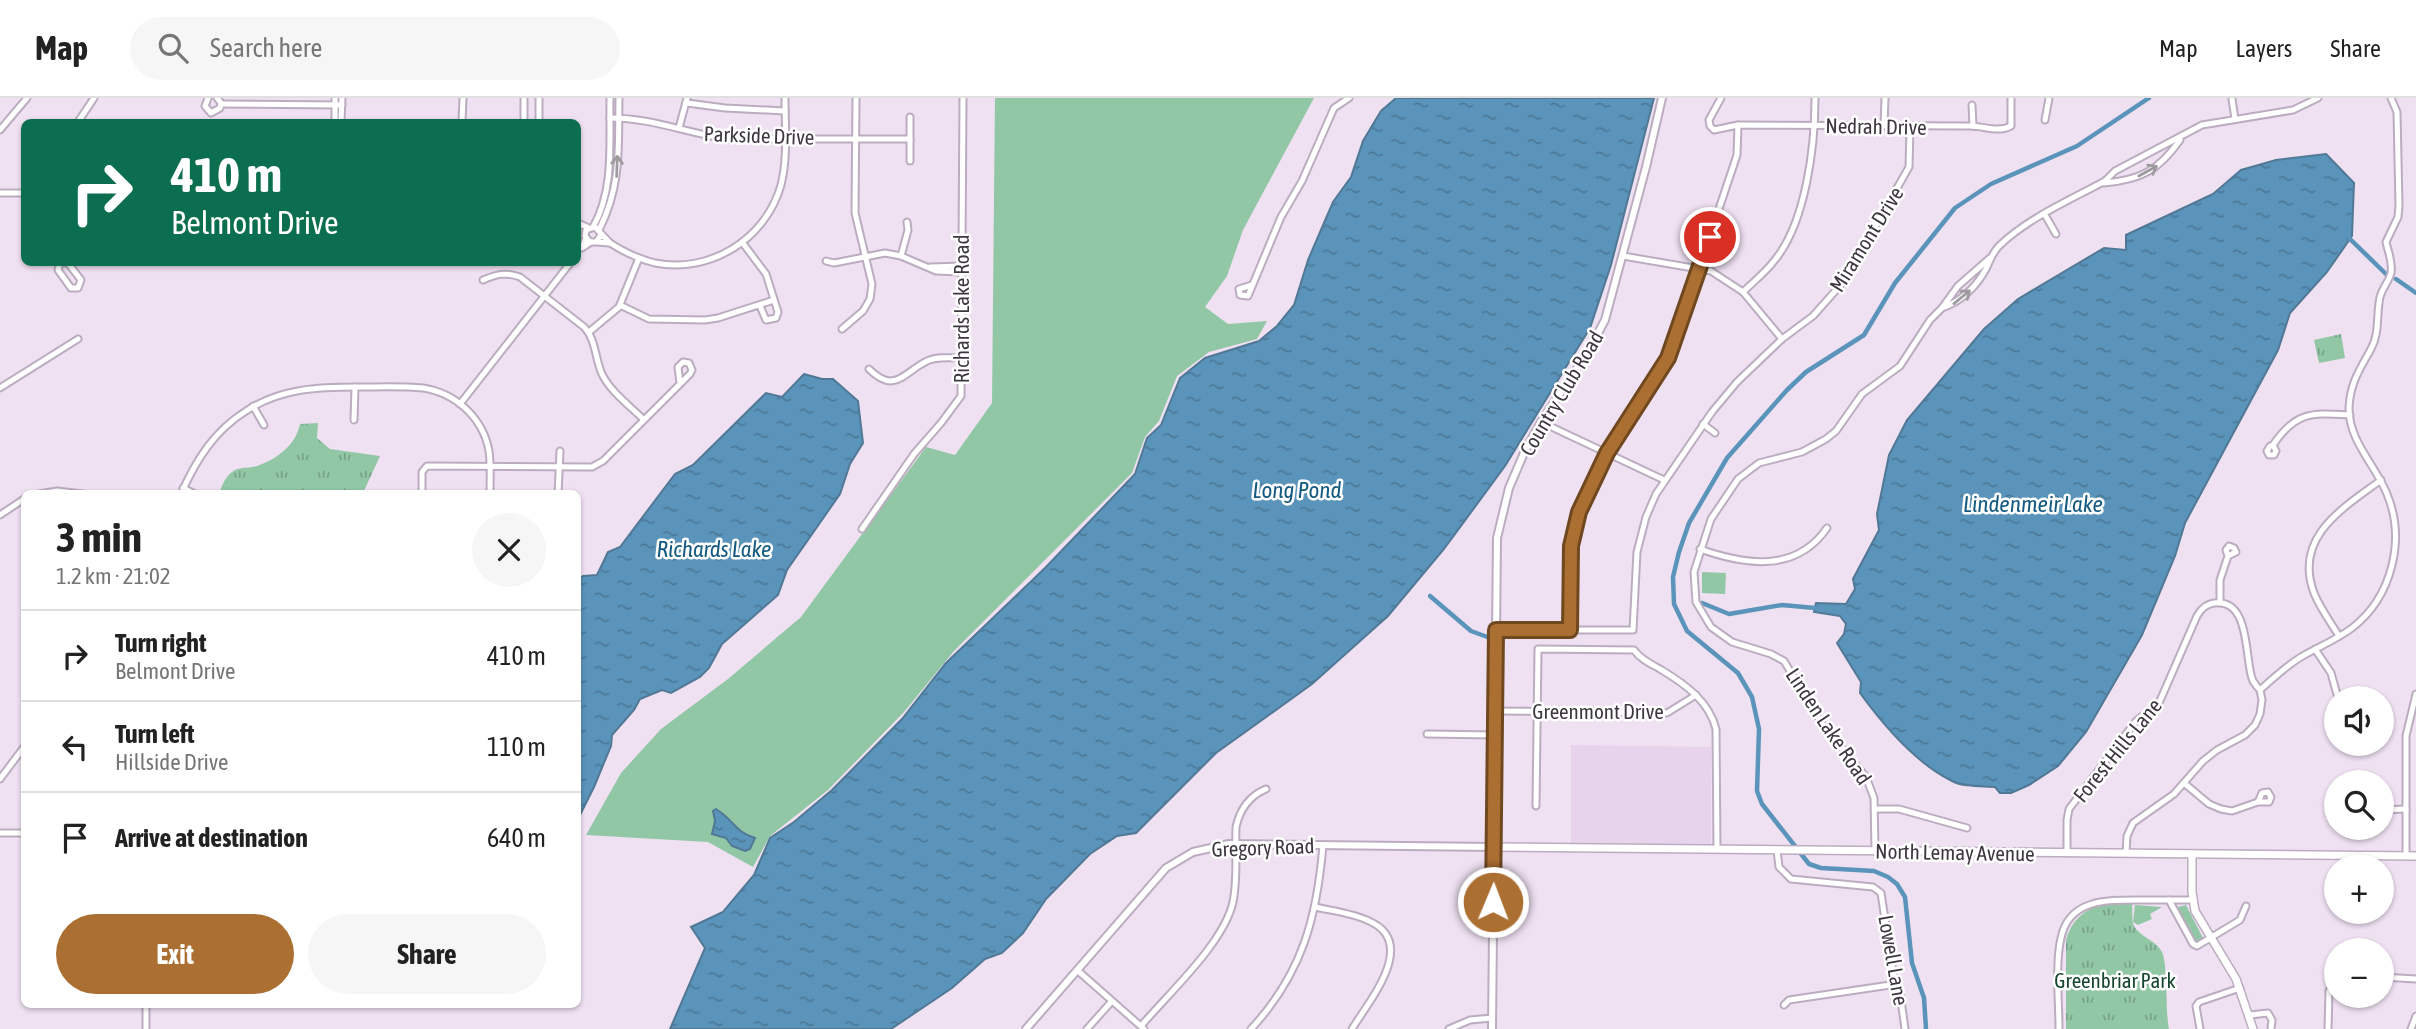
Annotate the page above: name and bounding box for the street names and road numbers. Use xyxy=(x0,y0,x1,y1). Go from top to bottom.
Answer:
street label: Nedrah Drive xyxy=(1825,113,1927,139)
street label: Parkside Drive xyxy=(703,121,815,149)
street label: Miramont Drive xyxy=(1824,182,1908,296)
street label: Richards Lake Road xyxy=(949,235,973,383)
street label: Country Club Road xyxy=(1514,326,1608,460)
street label: Linden Lake Road xyxy=(1781,663,1877,789)
street label: Forest Hills Lane xyxy=(2068,693,2166,807)
street label: Greenmont Drive xyxy=(1532,699,1664,723)
street label: Gregory Road xyxy=(1211,833,1315,861)
street label: North Lemay Avenue xyxy=(1875,839,2035,865)
street label: Lowell Lane xyxy=(1874,913,1914,1007)

